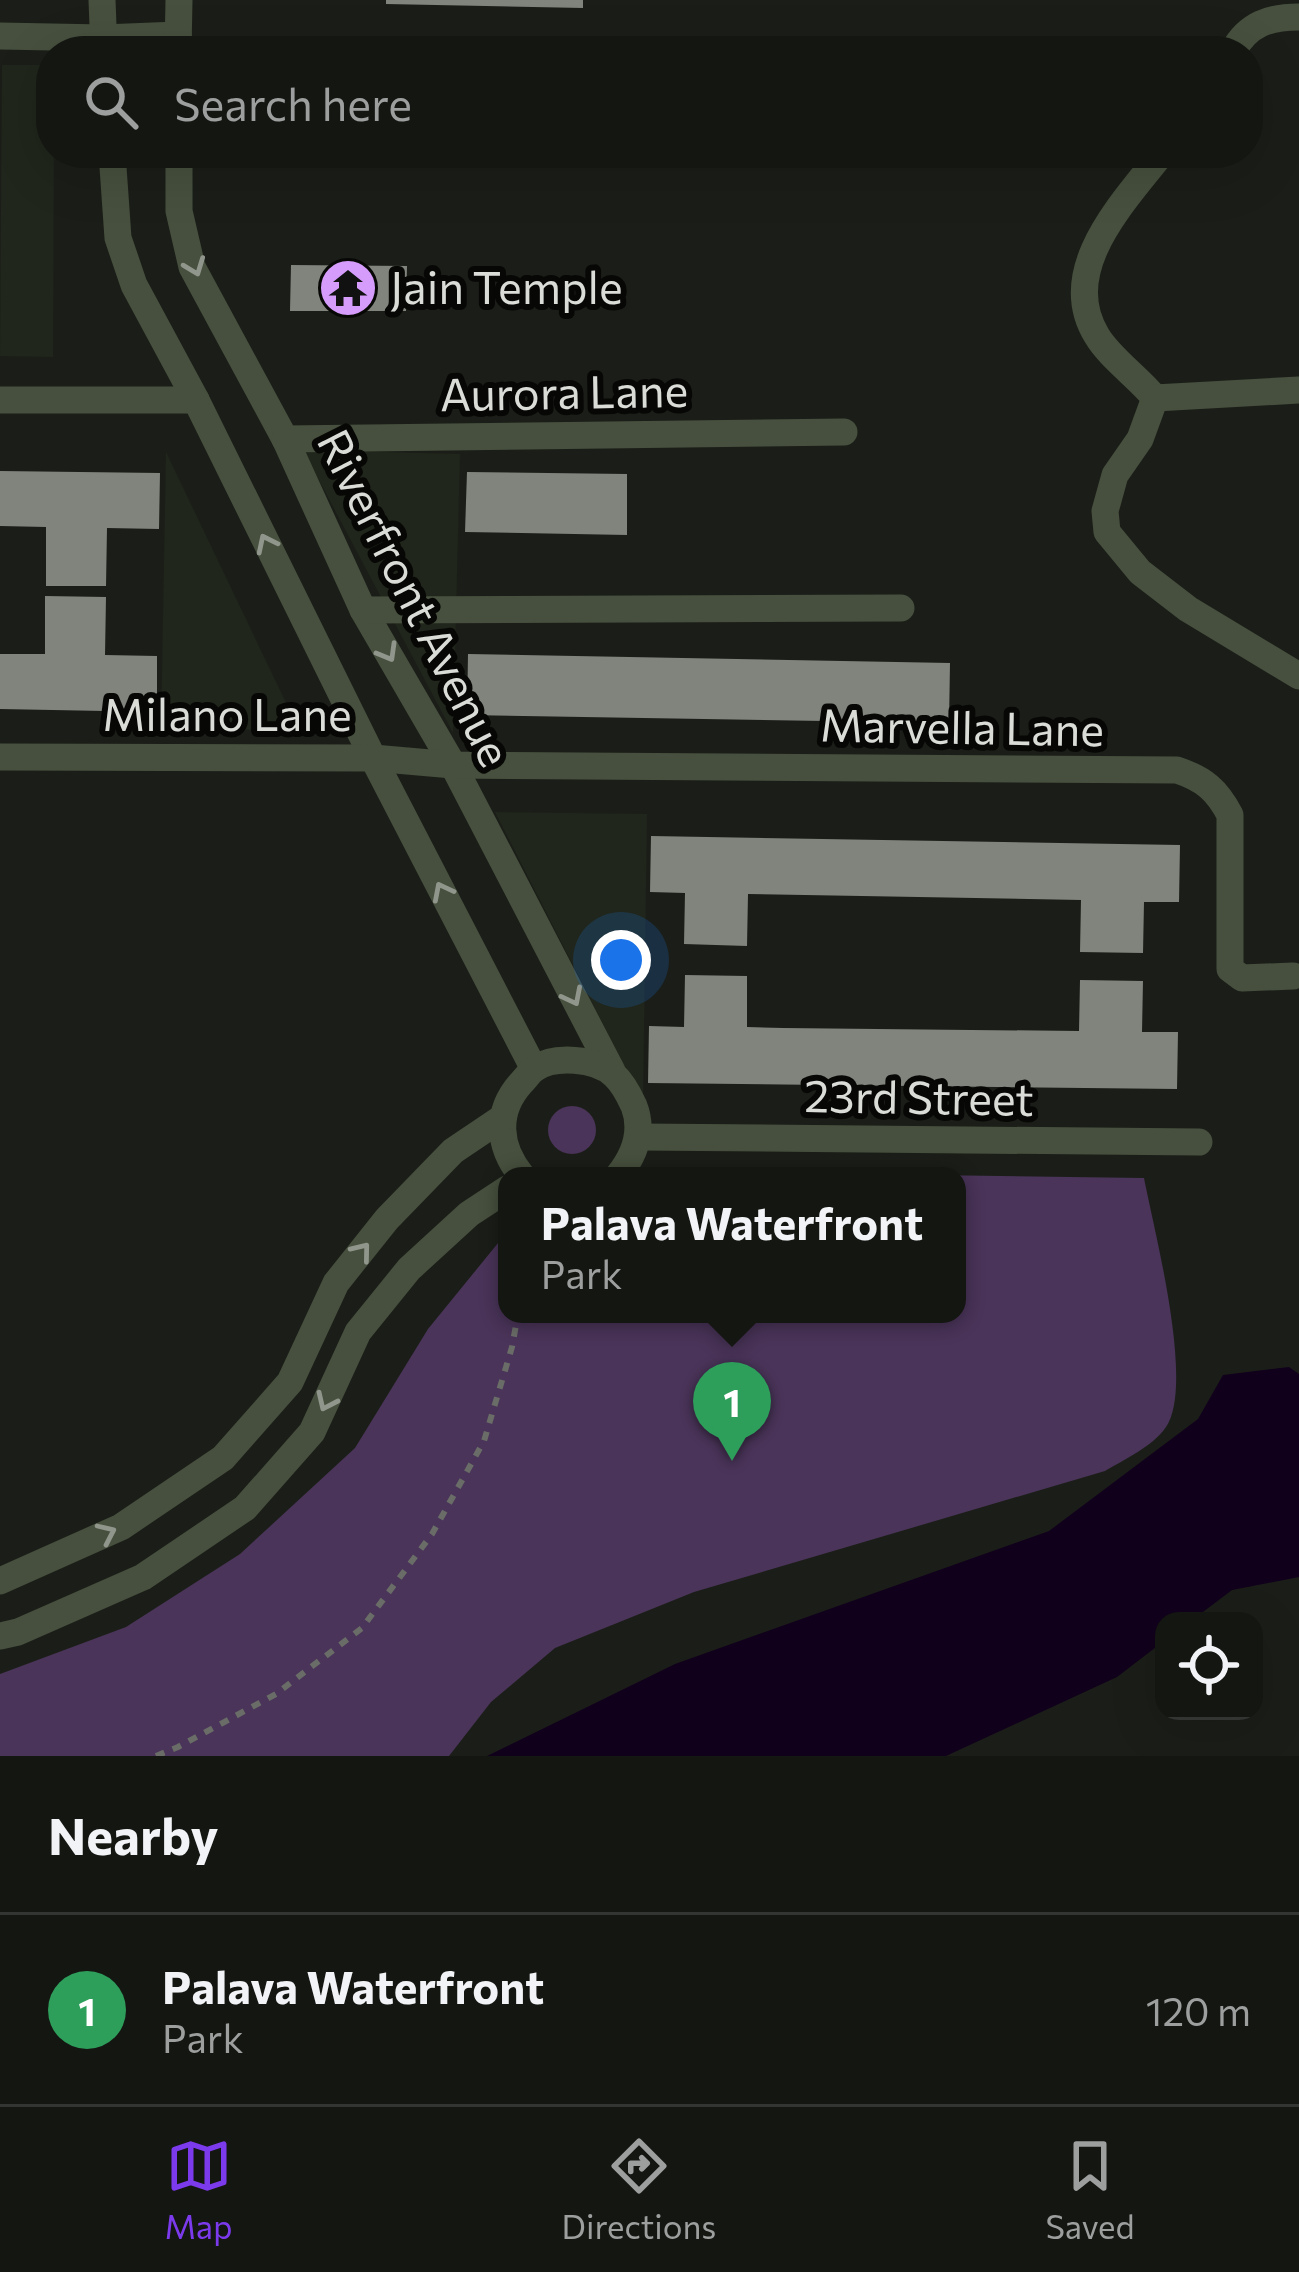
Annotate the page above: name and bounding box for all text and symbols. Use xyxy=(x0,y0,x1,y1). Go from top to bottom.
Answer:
search box xyxy=(36,36,1263,168)
icon: search xyxy=(78,69,144,135)
text: Search here xyxy=(174,75,412,130)
one-way arrow xyxy=(181,256,206,277)
temple icon: Jain Temple xyxy=(317,257,379,319)
place label: Jain Temple xyxy=(390,258,623,313)
street label: Aurora Lane xyxy=(439,361,689,420)
street label: Riverfront Avenue xyxy=(308,419,525,774)
one-way arrow xyxy=(257,533,280,555)
one-way arrow xyxy=(374,640,397,662)
street label: Milano Lane xyxy=(102,685,352,740)
street label: Marvella Lane xyxy=(820,696,1105,755)
one-way arrow xyxy=(433,881,456,903)
your location xyxy=(591,930,651,990)
one-way arrow xyxy=(559,984,582,1005)
street label: 23rd Street xyxy=(804,1066,1034,1125)
popup xyxy=(498,1167,966,1323)
text: Palava Waterfront xyxy=(541,1194,923,1249)
one-way arrow xyxy=(347,1243,369,1265)
text: Park xyxy=(541,1249,622,1297)
pin: 1 xyxy=(693,1362,771,1461)
one-way arrow xyxy=(317,1390,340,1411)
one-way arrow xyxy=(94,1524,116,1547)
map controls xyxy=(1155,1612,1263,1720)
button: locate xyxy=(1155,1612,1263,1720)
text: Nearby xyxy=(48,1803,218,1866)
text: Palava Waterfront xyxy=(162,1958,544,2013)
text: 1 xyxy=(78,1986,96,2034)
text: 120 m xyxy=(1146,1986,1251,2034)
text: Park xyxy=(162,2013,244,2061)
tab: Map xyxy=(165,2133,233,2246)
tab: Directions xyxy=(562,2133,716,2246)
tab: Saved xyxy=(1045,2133,1134,2246)

